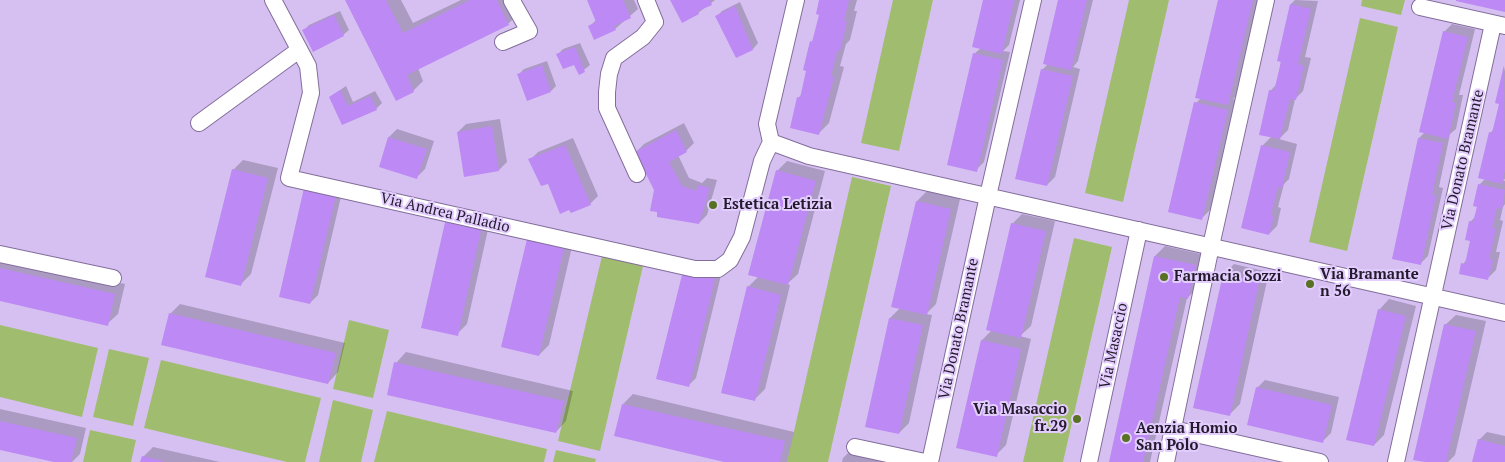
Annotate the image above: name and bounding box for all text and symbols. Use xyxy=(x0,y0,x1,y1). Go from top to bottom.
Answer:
street label: Via Donato Bramante xyxy=(1438,88,1488,232)
street label: Via Andrea Palladio xyxy=(379,189,511,237)
place label: Estetica Letizia xyxy=(723,196,832,214)
marker: Estetica Letizia xyxy=(707,199,719,211)
street label: Via Donato Bramante xyxy=(935,257,983,401)
place label: Via Bramante n 56 xyxy=(1320,266,1419,301)
place label: Farmacia Sozzi xyxy=(1174,268,1282,286)
marker: Farmacia Sozzi xyxy=(1158,271,1170,283)
marker: Via Bramante n 56 xyxy=(1304,278,1316,290)
street label: Via Masaccio xyxy=(1096,301,1132,391)
place label: Via Masaccio fr.29 xyxy=(973,401,1067,436)
marker: Via Masaccio fr.29 xyxy=(1071,413,1083,425)
place label: Aenzia Homio San Polo xyxy=(1136,420,1237,455)
marker: Aenzia Homio San Polo xyxy=(1120,432,1132,444)

